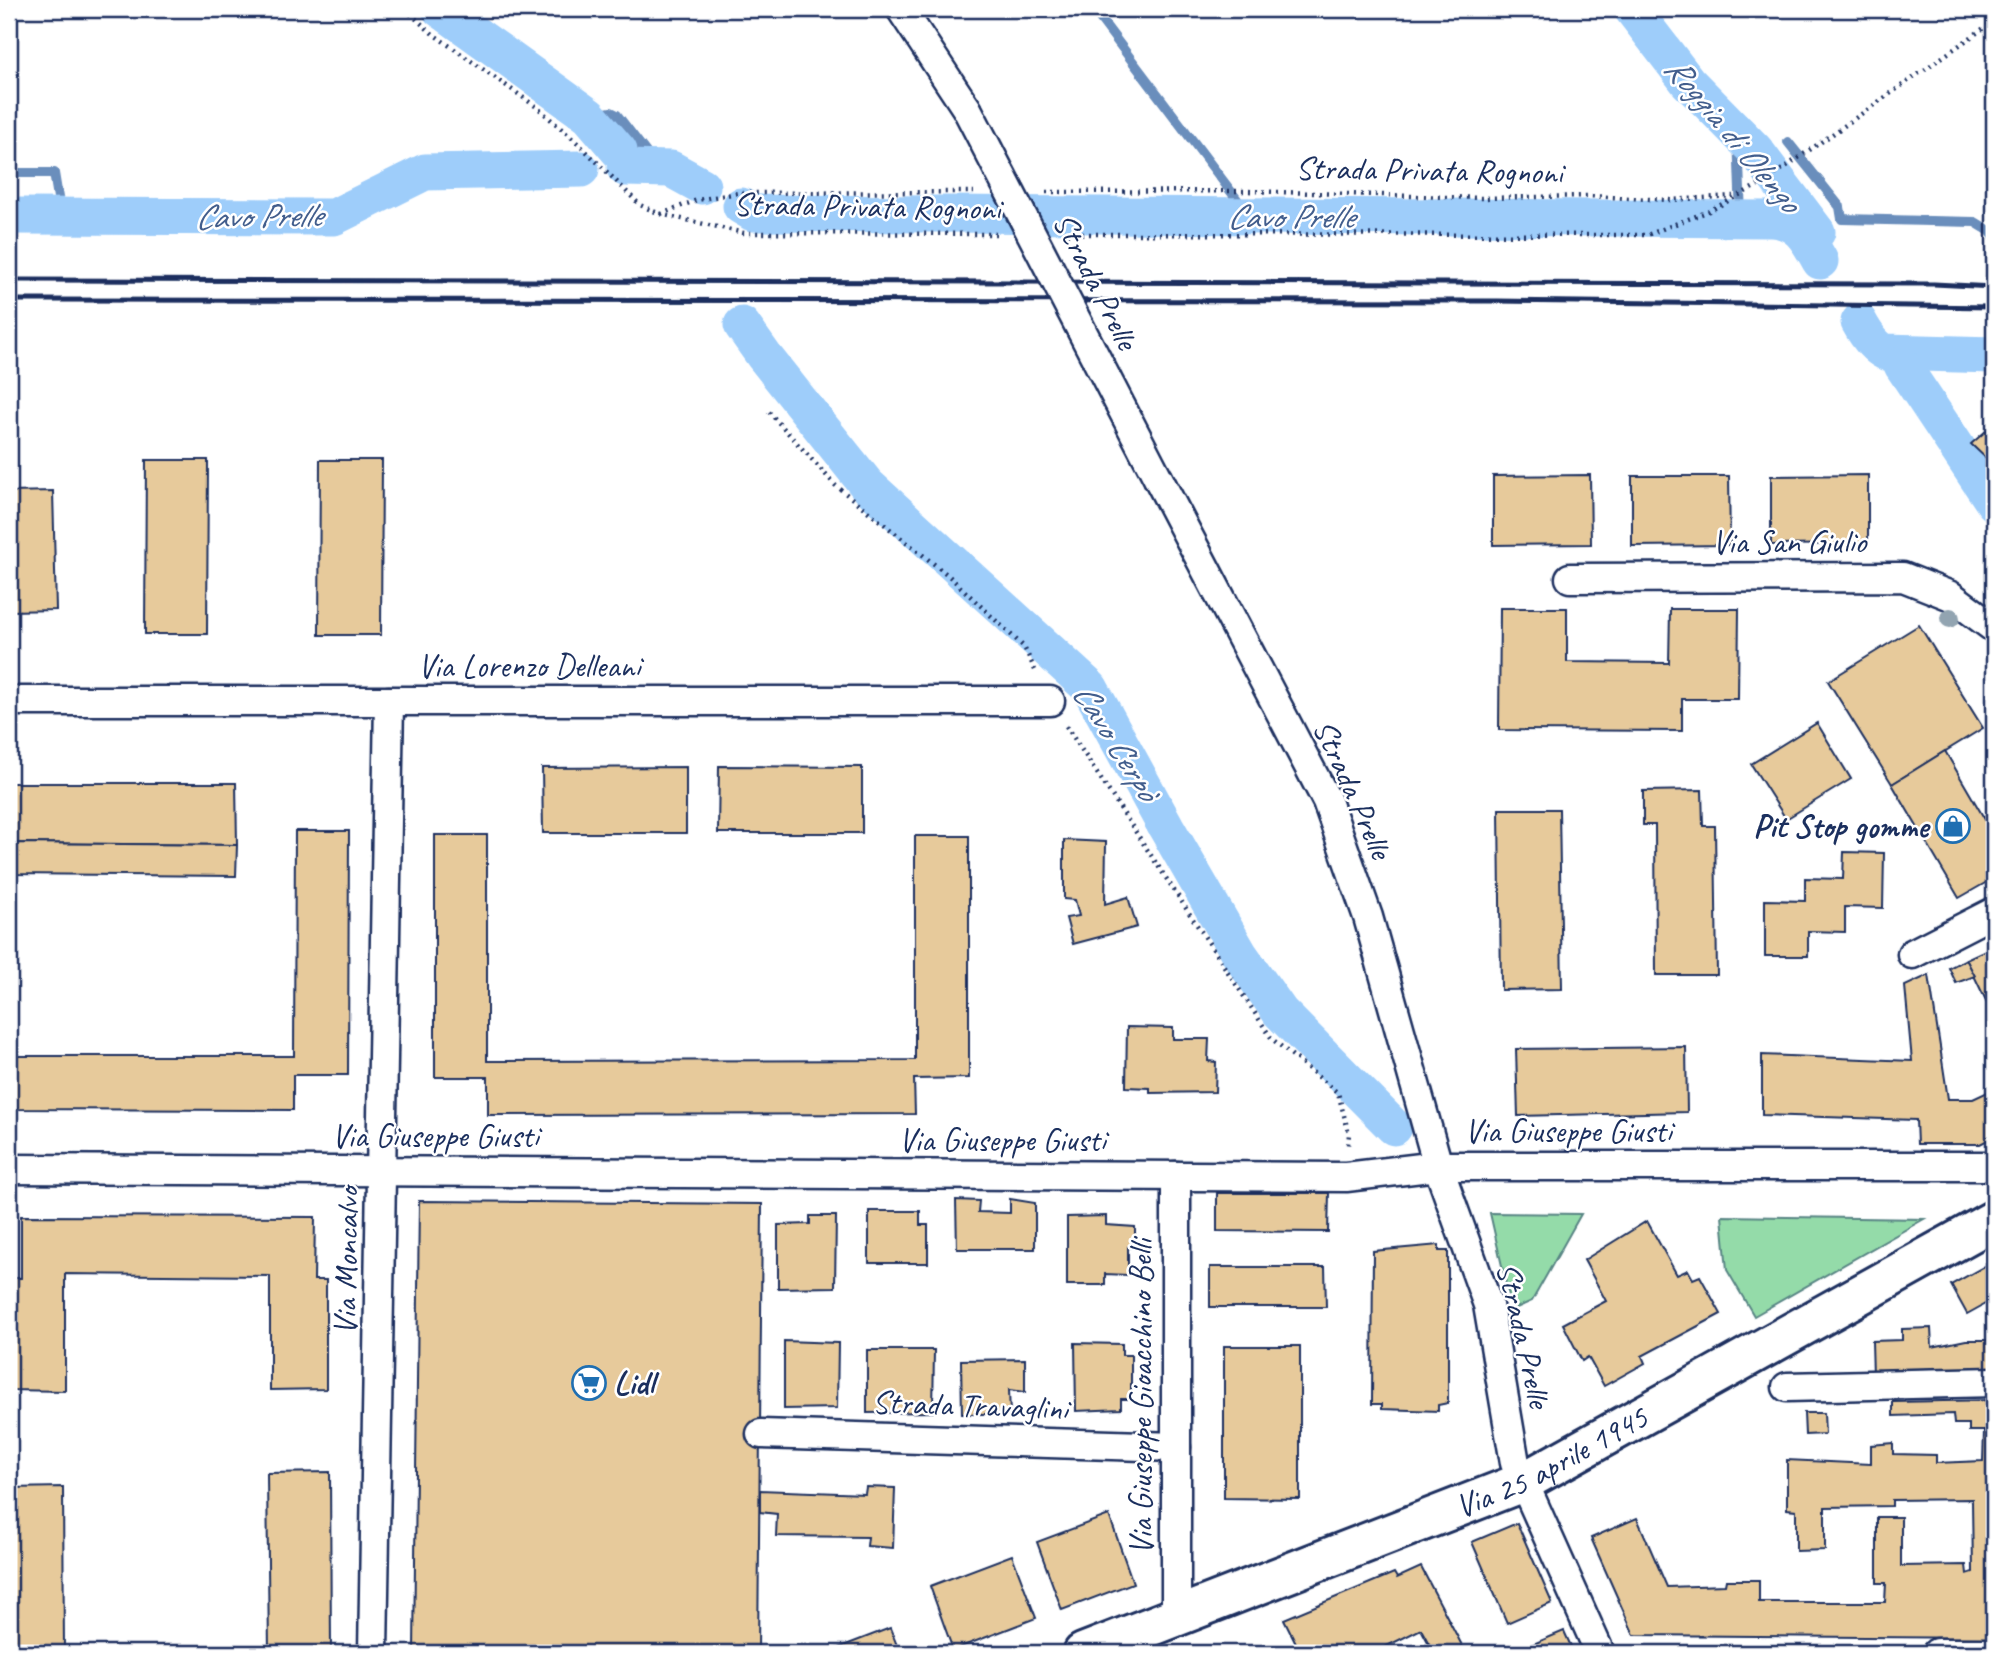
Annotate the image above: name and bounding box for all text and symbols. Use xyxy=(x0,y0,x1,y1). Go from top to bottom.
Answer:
water label: Roggia di Olengo xyxy=(1655,47,1814,225)
street label: Strada Privata Rognoni xyxy=(1295,147,1567,193)
street label: Strada Privata Rognoni xyxy=(733,183,1005,229)
water label: Cavo Prelle xyxy=(194,192,327,240)
water label: Cavo Prelle xyxy=(1227,194,1359,239)
street label: Strada Prelle xyxy=(1044,206,1149,358)
street label: Via San Giulio xyxy=(1712,521,1868,563)
street label: Via Lorenzo Delleani xyxy=(418,645,644,687)
water label: Cavo Cerpò xyxy=(1062,674,1173,813)
street label: Strada Prelle xyxy=(1304,713,1403,867)
place label: Pit Stop gomme xyxy=(1753,805,1931,847)
shop icon: Pit Stop gomme xyxy=(1934,807,1972,845)
street label: Via Giuseppe Giusti xyxy=(1464,1110,1675,1152)
street label: Via Giuseppe Giusti xyxy=(331,1115,542,1157)
street label: Via Giuseppe Giusti xyxy=(898,1119,1109,1161)
street label: Via Moncalvo xyxy=(324,1183,368,1335)
street label: Via Giuseppe Gioacchino Belli xyxy=(1120,1235,1162,1555)
street label: Strada Prelle xyxy=(1487,1258,1562,1414)
place label: Lidl xyxy=(614,1362,660,1404)
supermarket icon: Lidl xyxy=(570,1364,608,1402)
street label: Strada Travaglini xyxy=(871,1381,1072,1430)
street label: Via 25 aprile 1945 xyxy=(1449,1395,1657,1527)

